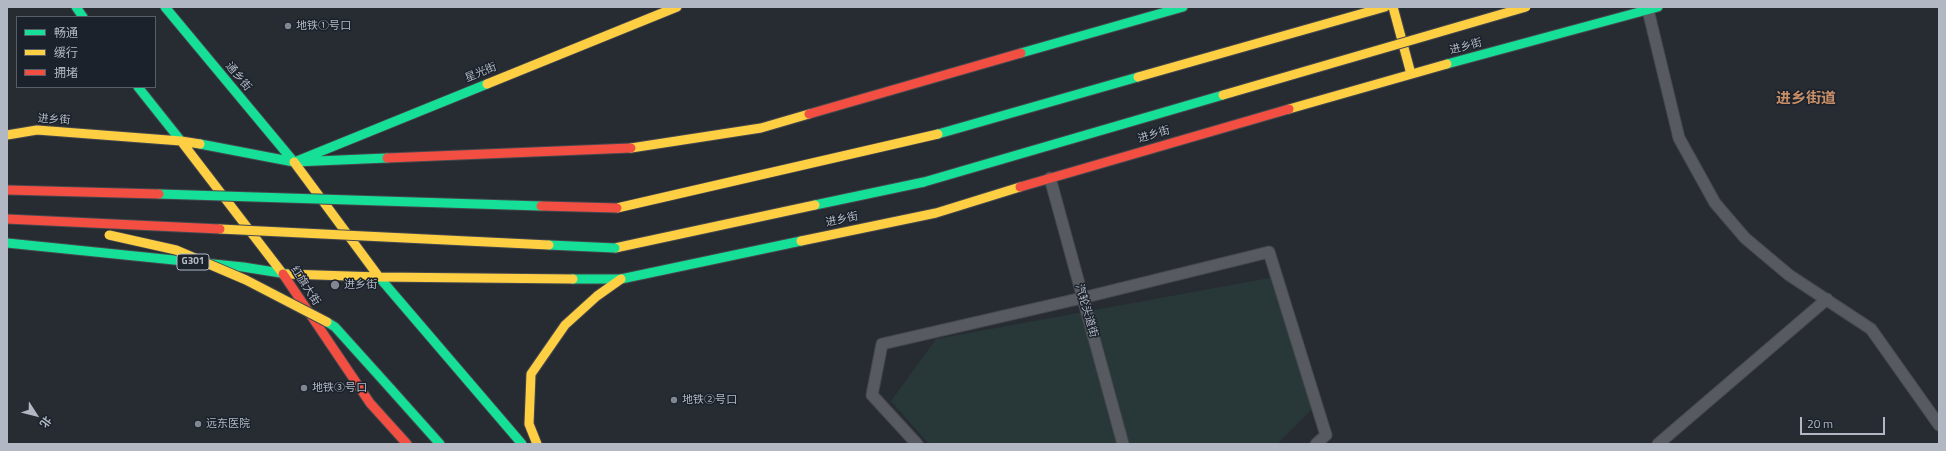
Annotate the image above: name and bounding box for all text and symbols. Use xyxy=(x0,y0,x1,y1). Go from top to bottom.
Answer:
legend xyxy=(16,16,156,88)
place label: 地铁①号口 xyxy=(296,19,351,33)
marker: 地铁①号口 xyxy=(283,21,293,31)
text: 畅通 xyxy=(54,23,78,42)
street label: 进乡街 xyxy=(1448,36,1484,58)
text: 缓行 xyxy=(54,43,78,62)
street label: 通乡街 xyxy=(222,60,254,94)
street label: 星光街 xyxy=(463,61,499,85)
text: 拥堵 xyxy=(54,63,78,82)
district label: 进乡街道 xyxy=(1776,90,1836,108)
street label: 进乡街 xyxy=(37,113,71,127)
street label: 进乡街 xyxy=(1136,124,1172,146)
street label: 进乡街 xyxy=(824,210,860,230)
road number: G301 xyxy=(177,254,209,270)
street label: 红旗大街 xyxy=(287,264,323,308)
place label: 进乡街 xyxy=(344,278,377,292)
marker: 进乡街 xyxy=(329,279,341,291)
street label: 汽轮头道街 xyxy=(1072,283,1100,339)
place label: 地铁③号口 xyxy=(312,381,367,395)
marker: 地铁③号口 xyxy=(299,383,309,393)
place label: 地铁②号口 xyxy=(682,393,737,407)
north arrow xyxy=(16,395,56,435)
marker: 地铁②号口 xyxy=(669,395,679,405)
scale bar xyxy=(1802,409,1887,435)
text: 北 xyxy=(36,413,55,431)
text: 20 m xyxy=(1807,414,1833,433)
place label: 远东医院 xyxy=(206,417,250,431)
marker: 远东医院 xyxy=(193,419,203,429)

